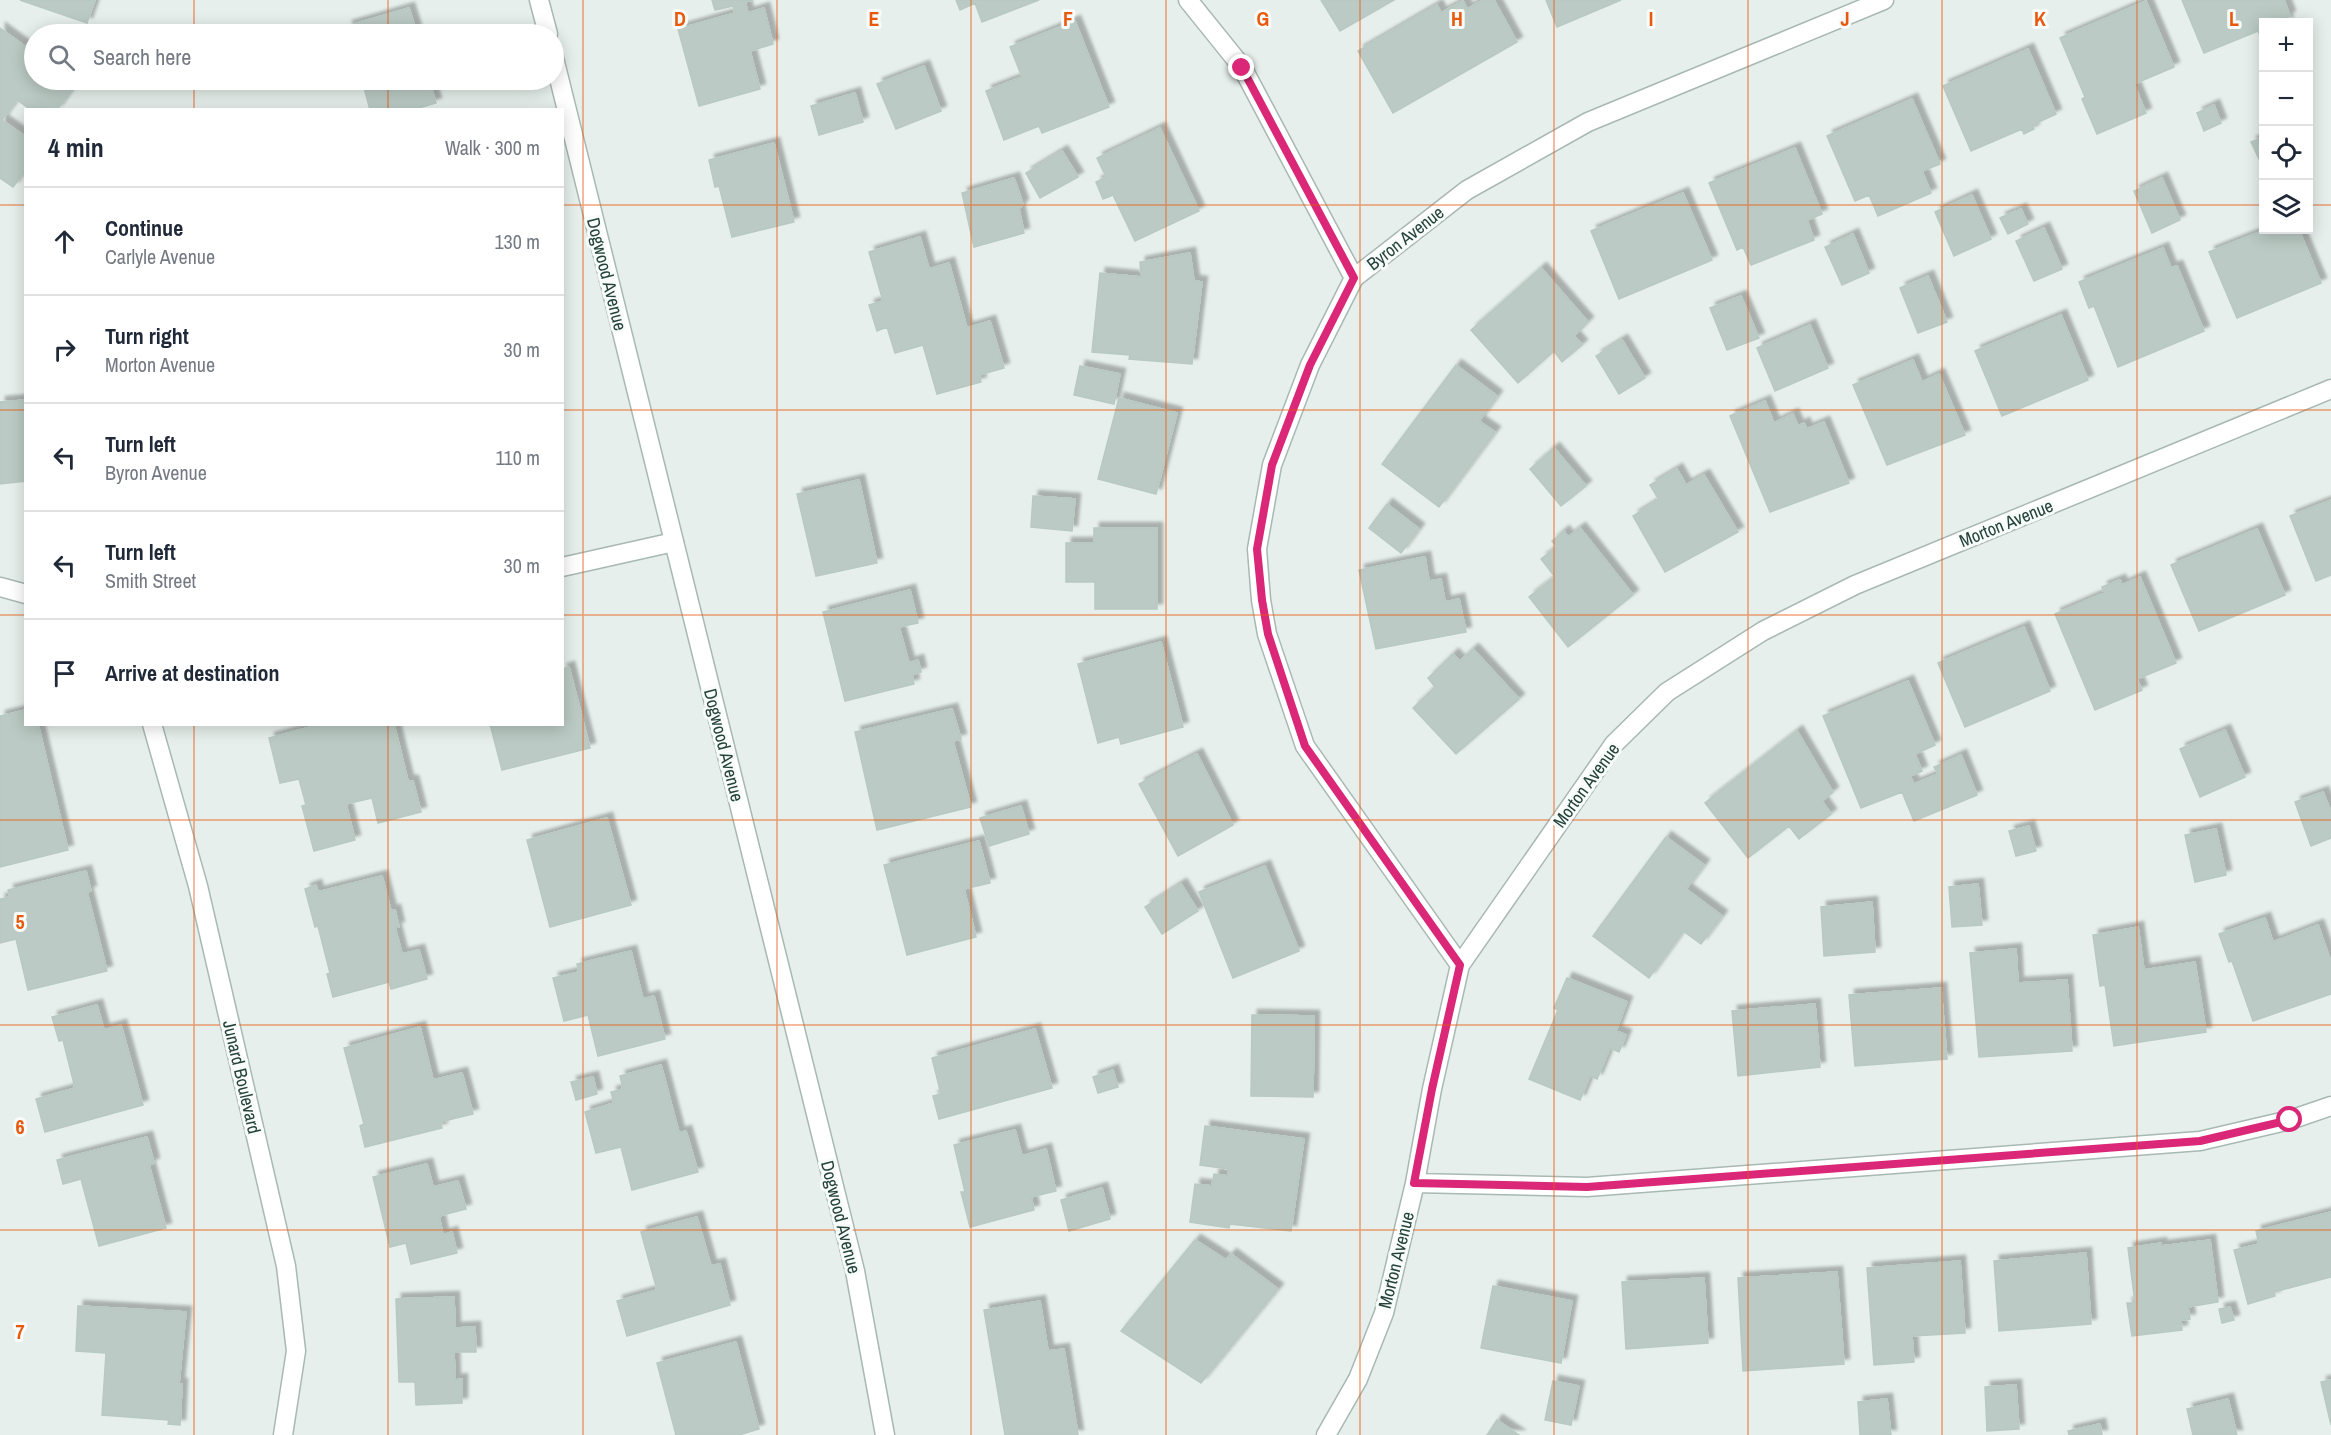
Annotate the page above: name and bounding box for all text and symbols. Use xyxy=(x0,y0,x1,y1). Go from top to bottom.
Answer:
text: D xyxy=(674,5,686,32)
text: E xyxy=(869,5,880,32)
text: F xyxy=(1063,5,1073,32)
text: G xyxy=(1257,5,1269,32)
text: H xyxy=(1451,5,1463,32)
text: I xyxy=(1649,5,1653,32)
text: J xyxy=(1840,5,1850,32)
text: K xyxy=(2034,5,2046,32)
text: L xyxy=(2229,5,2239,32)
map controls xyxy=(2259,18,2313,234)
button: + xyxy=(2259,18,2313,72)
search box xyxy=(24,24,564,90)
icon: search xyxy=(45,41,78,74)
text: Search here xyxy=(93,42,191,72)
route end xyxy=(1228,54,1254,80)
button: − xyxy=(2259,72,2313,126)
button: locate xyxy=(2259,126,2313,180)
text: 4 min xyxy=(48,130,104,165)
text: Walk · 300 m xyxy=(445,134,540,161)
button: layers xyxy=(2259,180,2313,234)
street label: Byron Avenue xyxy=(1361,200,1449,276)
text: Continue xyxy=(105,213,183,243)
street label: Dogwood Avenue xyxy=(581,215,633,333)
icon: ahead xyxy=(48,225,81,258)
text: 130 m xyxy=(494,228,540,255)
text: Carlyle Avenue xyxy=(105,243,215,270)
text: Turn right xyxy=(105,321,189,351)
icon: right xyxy=(48,333,81,366)
text: 30 m xyxy=(504,336,540,363)
text: Morton Avenue xyxy=(105,351,215,378)
text: Turn left xyxy=(105,429,176,459)
icon: left xyxy=(48,441,81,474)
text: 110 m xyxy=(496,444,540,471)
text: Byron Avenue xyxy=(105,459,207,486)
street label: Morton Avenue xyxy=(1955,493,2057,553)
text: Turn left xyxy=(105,537,176,567)
icon: left xyxy=(48,549,81,582)
text: 30 m xyxy=(504,552,540,579)
text: Smith Street xyxy=(105,567,196,594)
icon: arrive xyxy=(48,657,81,690)
text: Arrive at destination xyxy=(105,658,279,688)
street label: Dogwood Avenue xyxy=(698,686,750,804)
street label: Morton Avenue xyxy=(1547,738,1625,832)
text: 5 xyxy=(15,908,25,935)
street label: Junard Boulevard xyxy=(217,1018,267,1136)
route start xyxy=(2276,1106,2302,1132)
text: 6 xyxy=(15,1113,25,1140)
street label: Dogwood Avenue xyxy=(815,1158,867,1276)
street label: Morton Avenue xyxy=(1372,1209,1420,1311)
text: 7 xyxy=(15,1318,25,1345)

